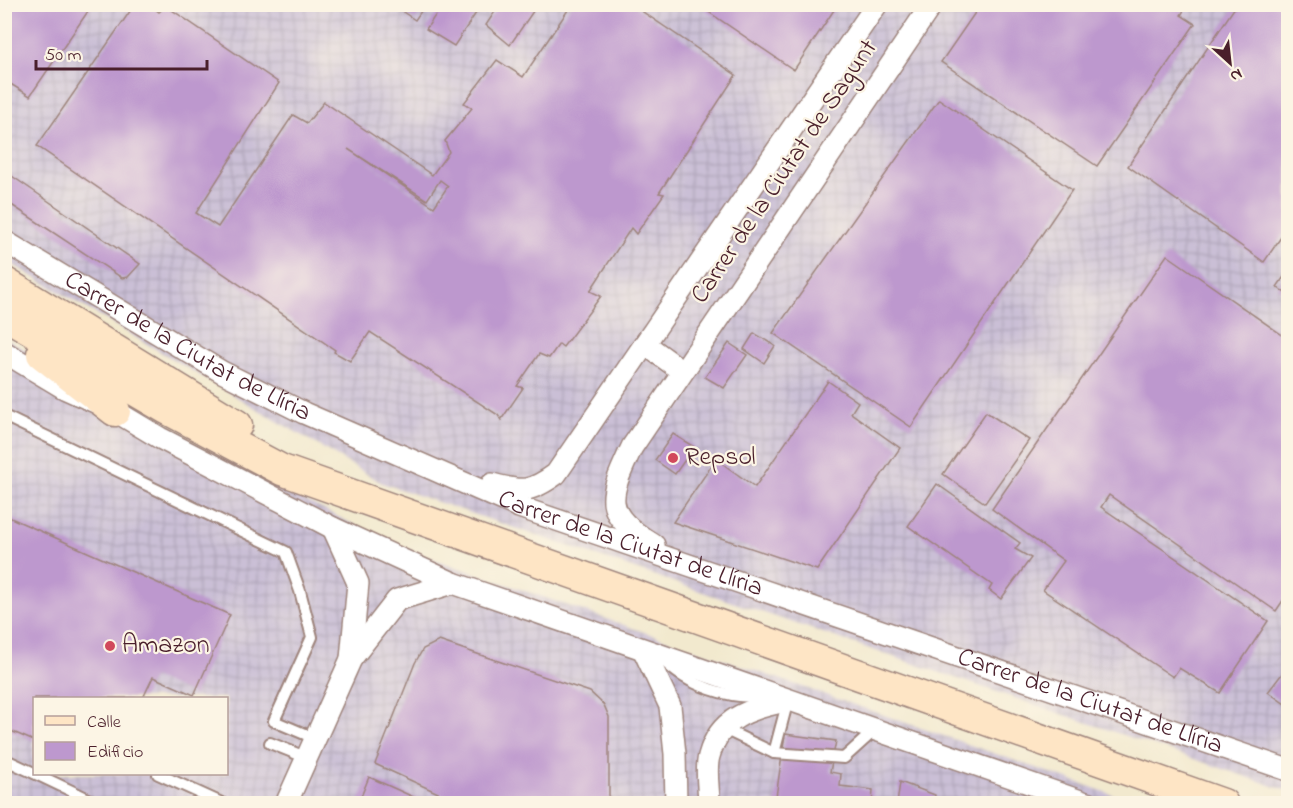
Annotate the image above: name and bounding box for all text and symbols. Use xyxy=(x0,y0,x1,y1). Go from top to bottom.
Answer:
street label: Carrer de la Ciutat de Sagunt xyxy=(682,32,888,312)
scale bar xyxy=(36,33,207,71)
north arrow xyxy=(1200,33,1260,93)
text: 50 m xyxy=(45,43,82,69)
text: N xyxy=(1225,61,1246,88)
street label: Carrer de la Ciutat de Llíria xyxy=(57,262,317,432)
place label: Repsol xyxy=(685,439,756,477)
marker: Repsol xyxy=(666,451,680,465)
street label: Carrer de la Ciutat de Llíria xyxy=(491,481,768,608)
place label: Amazon xyxy=(122,627,209,665)
marker: Amazon xyxy=(103,639,117,653)
street label: Carrer de la Ciutat de Llíria xyxy=(952,639,1228,765)
legend xyxy=(33,697,228,775)
text: Calle xyxy=(87,710,122,736)
text: Edificio xyxy=(87,740,143,766)

